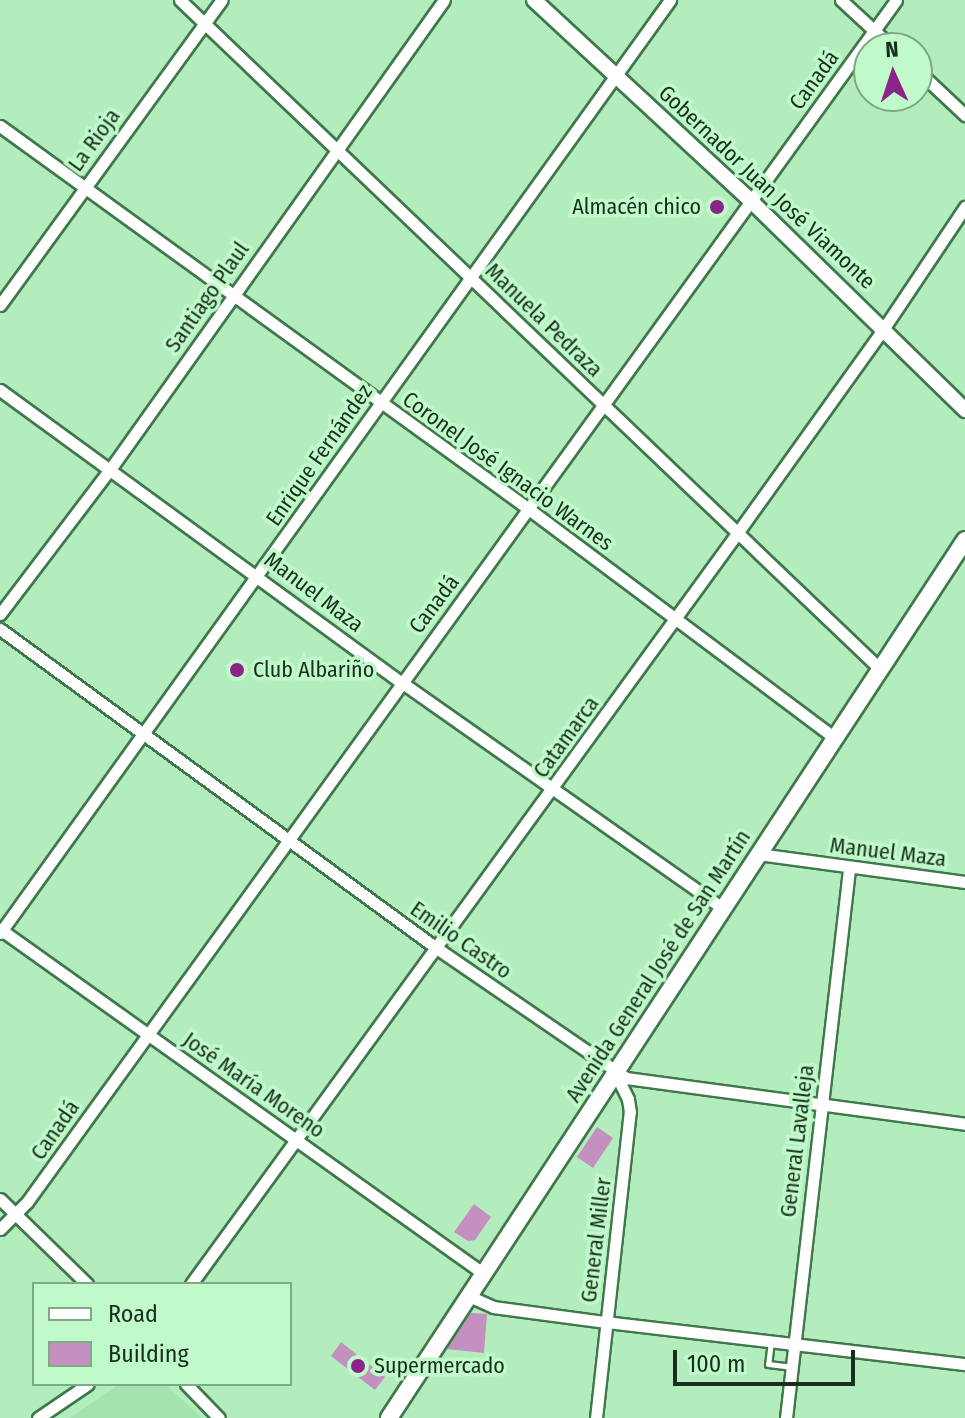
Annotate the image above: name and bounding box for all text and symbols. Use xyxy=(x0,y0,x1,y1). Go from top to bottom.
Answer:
north arrow xyxy=(853,32,933,112)
text: N xyxy=(885,36,899,63)
street label: Canadá xyxy=(784,45,844,115)
street label: Gobernador Juan José Viamonte xyxy=(653,80,881,294)
street label: La Rioja xyxy=(62,104,126,176)
place label: Almacén chico xyxy=(572,194,701,220)
marker: Almacén chico xyxy=(708,198,726,216)
street label: Santiago Plaul xyxy=(159,237,255,357)
street label: Manuela Pedraza xyxy=(480,258,608,382)
street label: Enrique Fernández xyxy=(260,379,378,531)
street label: Coronel José Ignacio Warnes xyxy=(398,386,618,556)
street label: Manuel Maza xyxy=(259,546,369,638)
street label: Canadá xyxy=(403,569,465,639)
place label: Club Albariño xyxy=(253,657,374,683)
marker: Club Albariño xyxy=(228,661,246,679)
street label: Catamarca xyxy=(528,691,604,783)
street label: Avenida General José de San Martín xyxy=(560,825,756,1107)
street label: Manuel Maza xyxy=(828,832,948,872)
street label: Emilio Castro xyxy=(405,896,517,984)
street label: José María Moreno xyxy=(178,1026,330,1144)
street label: General Lavalleja xyxy=(775,1063,819,1219)
street label: Canadá xyxy=(25,1095,85,1165)
street label: General Miller xyxy=(575,1176,617,1304)
legend xyxy=(32,1282,292,1386)
text: Road xyxy=(108,1300,158,1328)
scale bar xyxy=(677,1334,859,1384)
text: Building xyxy=(108,1340,189,1368)
text: 100 m xyxy=(687,1350,745,1378)
place label: Supermercado xyxy=(374,1353,505,1379)
marker: Supermercado xyxy=(349,1357,367,1375)

